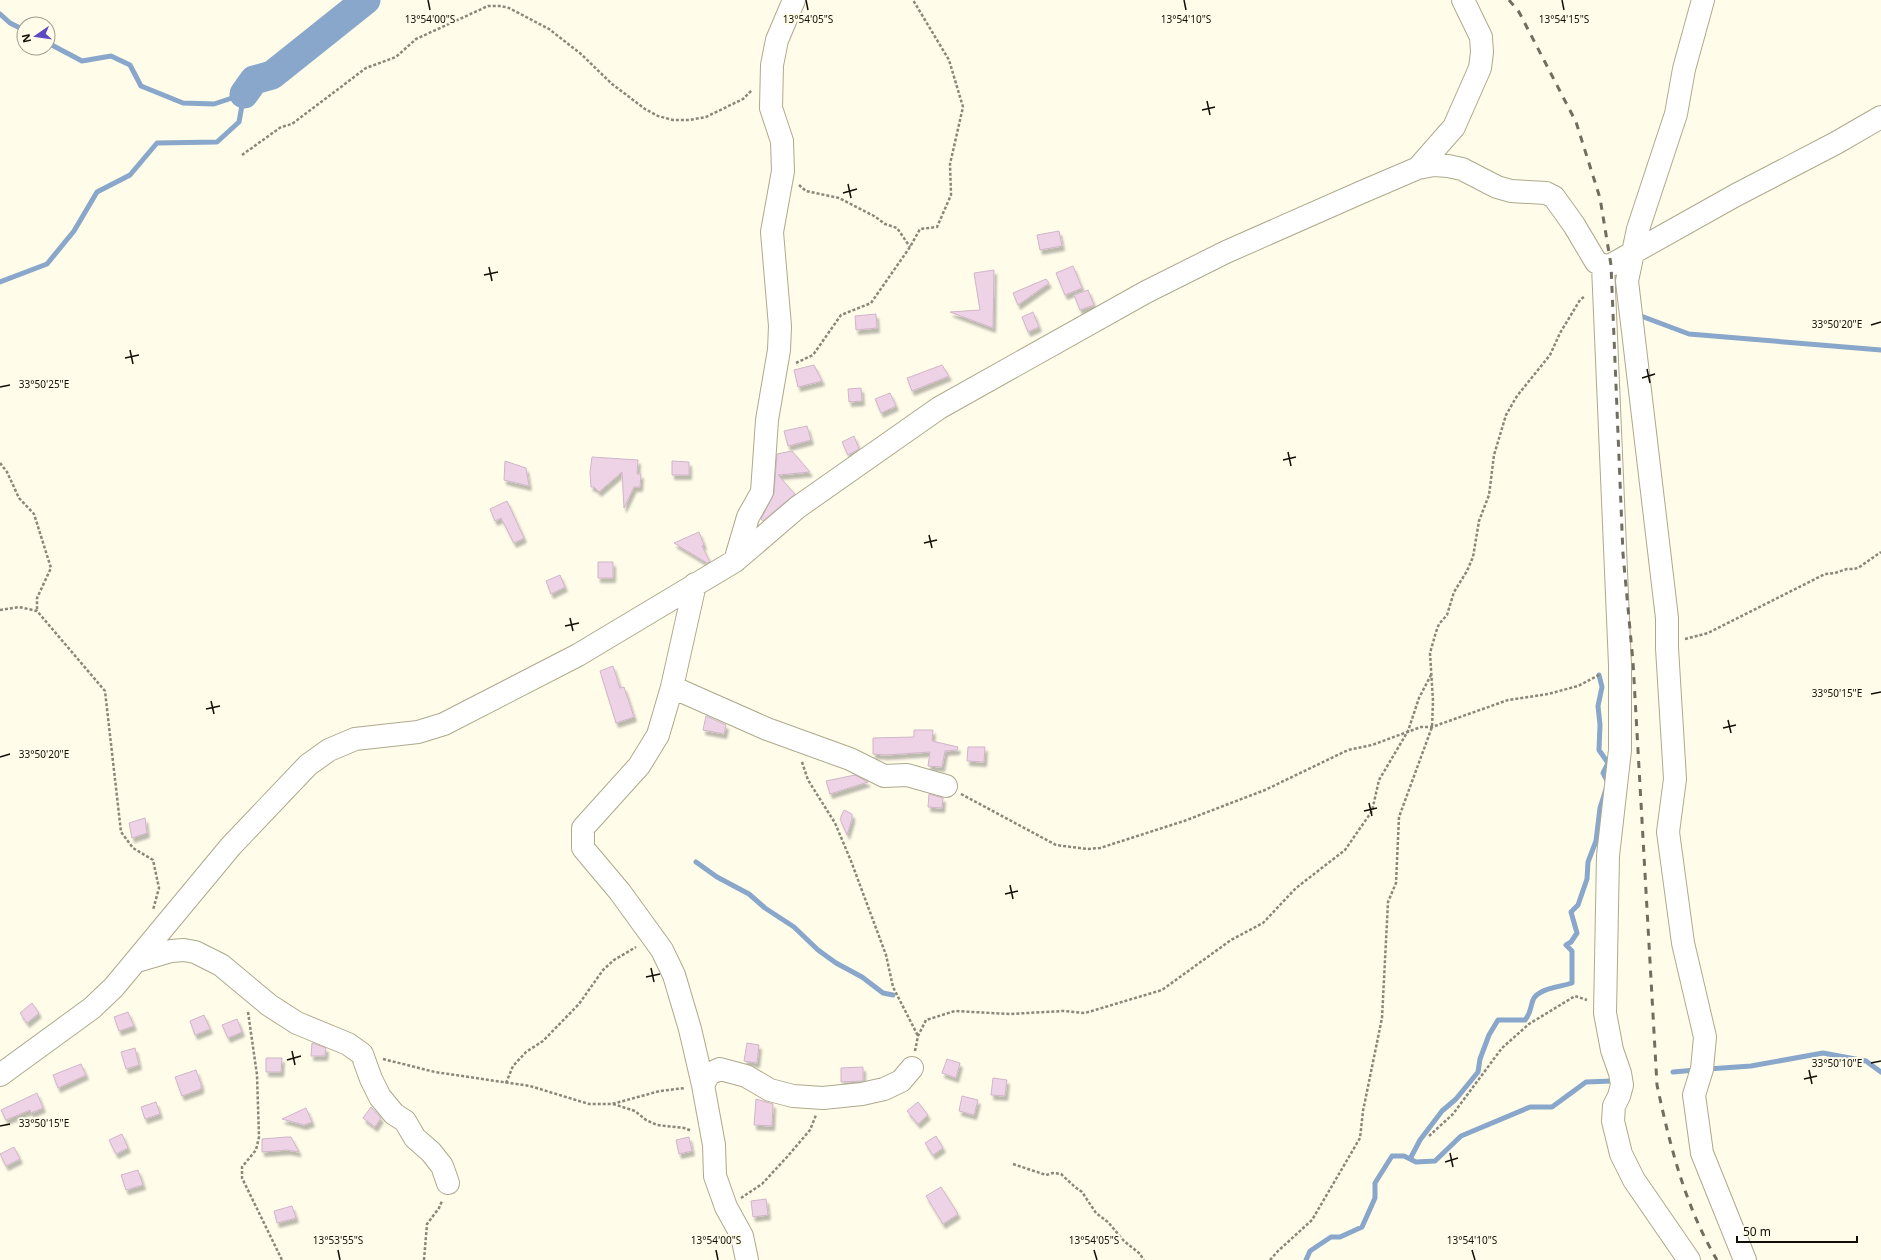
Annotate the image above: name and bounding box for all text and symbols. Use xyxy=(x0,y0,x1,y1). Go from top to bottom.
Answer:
text: 13°54'00"S xyxy=(405,12,456,26)
text: 13°54'05"S xyxy=(783,12,834,26)
text: 13°54'10"S xyxy=(1161,12,1212,26)
text: 13°54'15"S xyxy=(1539,12,1590,26)
north arrow xyxy=(16,16,56,56)
text: N xyxy=(17,32,34,44)
text: 33°50'20"E xyxy=(1812,317,1862,331)
text: 33°50'25"E xyxy=(19,377,69,391)
text: 33°50'15"E xyxy=(1812,686,1862,700)
text: 33°50'20"E xyxy=(19,747,69,761)
text: 33°50'10"E xyxy=(1812,1056,1862,1070)
text: 33°50'15"E xyxy=(19,1116,69,1130)
scale bar xyxy=(1737,1218,1857,1244)
text: 50 m xyxy=(1743,1223,1771,1240)
text: 13°53'55"S xyxy=(313,1233,364,1247)
text: 13°54'00"S xyxy=(691,1233,742,1247)
text: 13°54'05"S xyxy=(1069,1233,1120,1247)
text: 13°54'10"S xyxy=(1447,1233,1498,1247)

